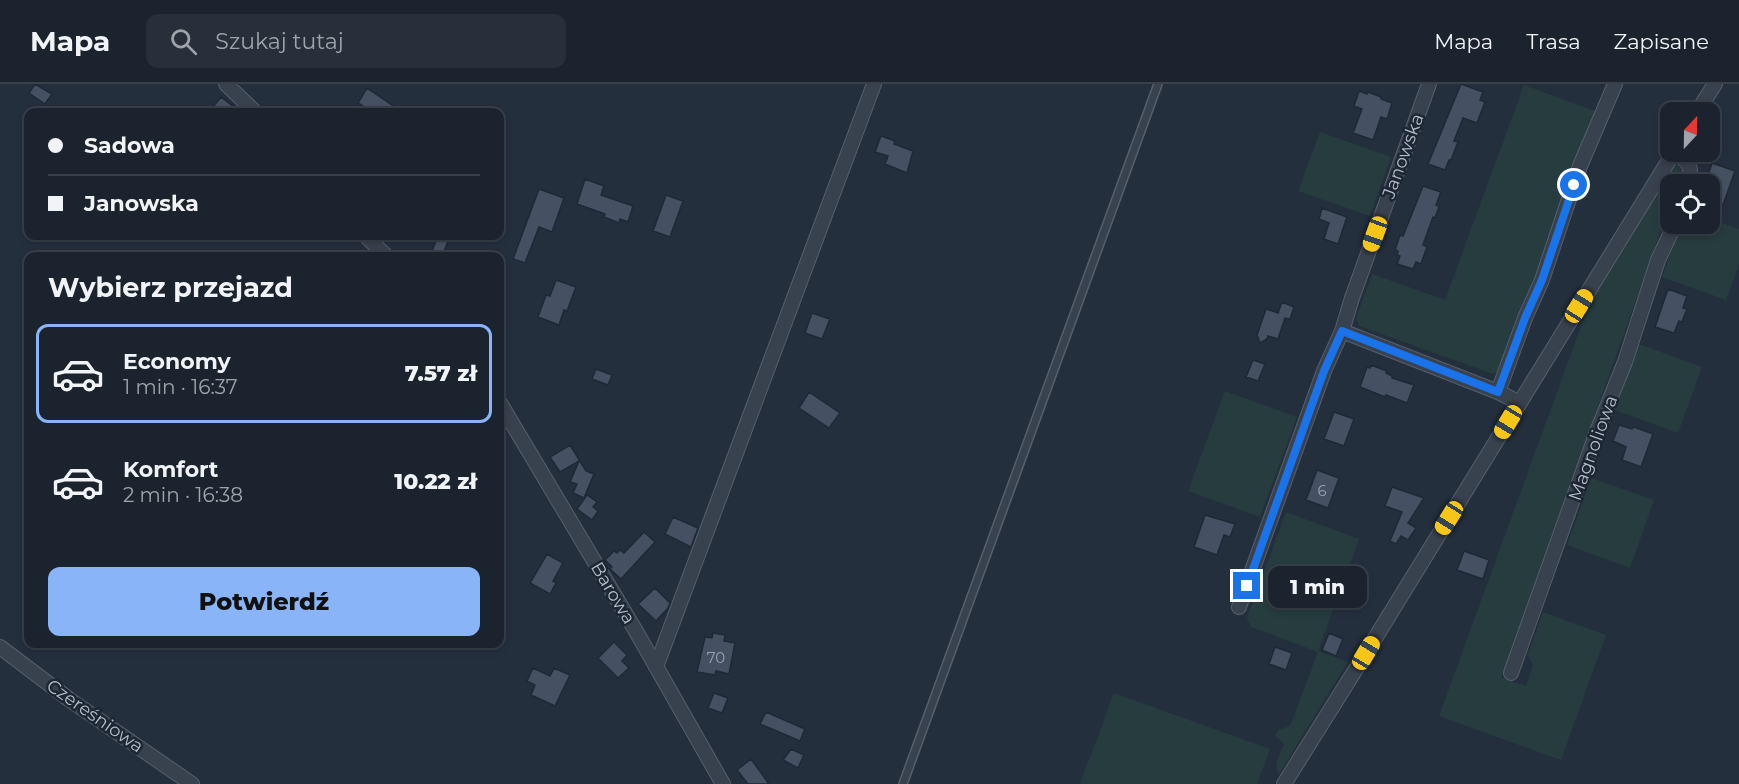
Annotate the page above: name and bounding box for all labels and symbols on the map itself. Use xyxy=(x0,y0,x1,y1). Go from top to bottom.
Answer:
north arrow xyxy=(1660,102,1720,162)
street label: Janowska xyxy=(1377,111,1428,202)
route start xyxy=(1560,171,1587,198)
car xyxy=(1360,214,1390,254)
car xyxy=(1562,286,1596,326)
street label: Magnoliowa xyxy=(1564,392,1622,504)
car xyxy=(1491,402,1525,442)
house number: 6 xyxy=(1317,481,1327,500)
car xyxy=(1432,498,1466,538)
street label: Barowa xyxy=(586,558,640,628)
callout: 1 min xyxy=(1268,565,1367,607)
route end xyxy=(1233,572,1260,599)
car xyxy=(1349,633,1383,673)
house number: 70 xyxy=(707,648,725,667)
street label: Czereśniowa xyxy=(42,675,148,757)

